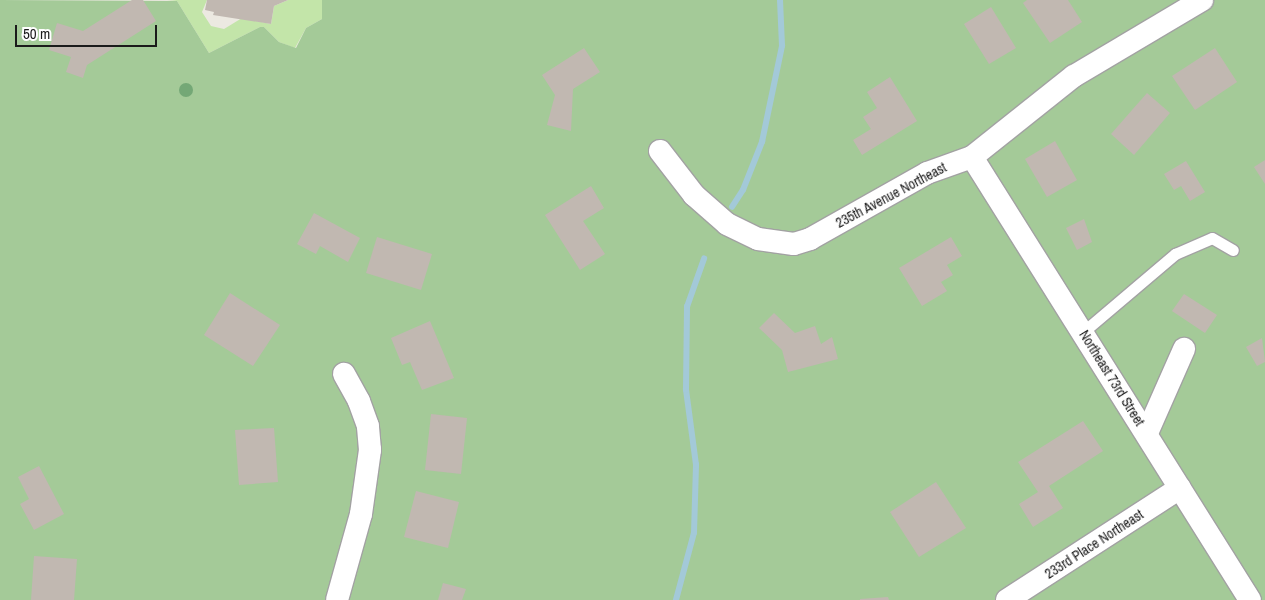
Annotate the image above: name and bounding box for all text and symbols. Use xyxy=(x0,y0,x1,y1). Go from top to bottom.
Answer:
scale bar xyxy=(18,15,160,47)
text: 50 m xyxy=(23,23,50,44)
street label: 235th Avenue Northeast xyxy=(832,159,950,231)
street label: Northeast 73rd Street xyxy=(1076,327,1148,429)
street label: 233rd Place Northeast xyxy=(1042,506,1146,582)

